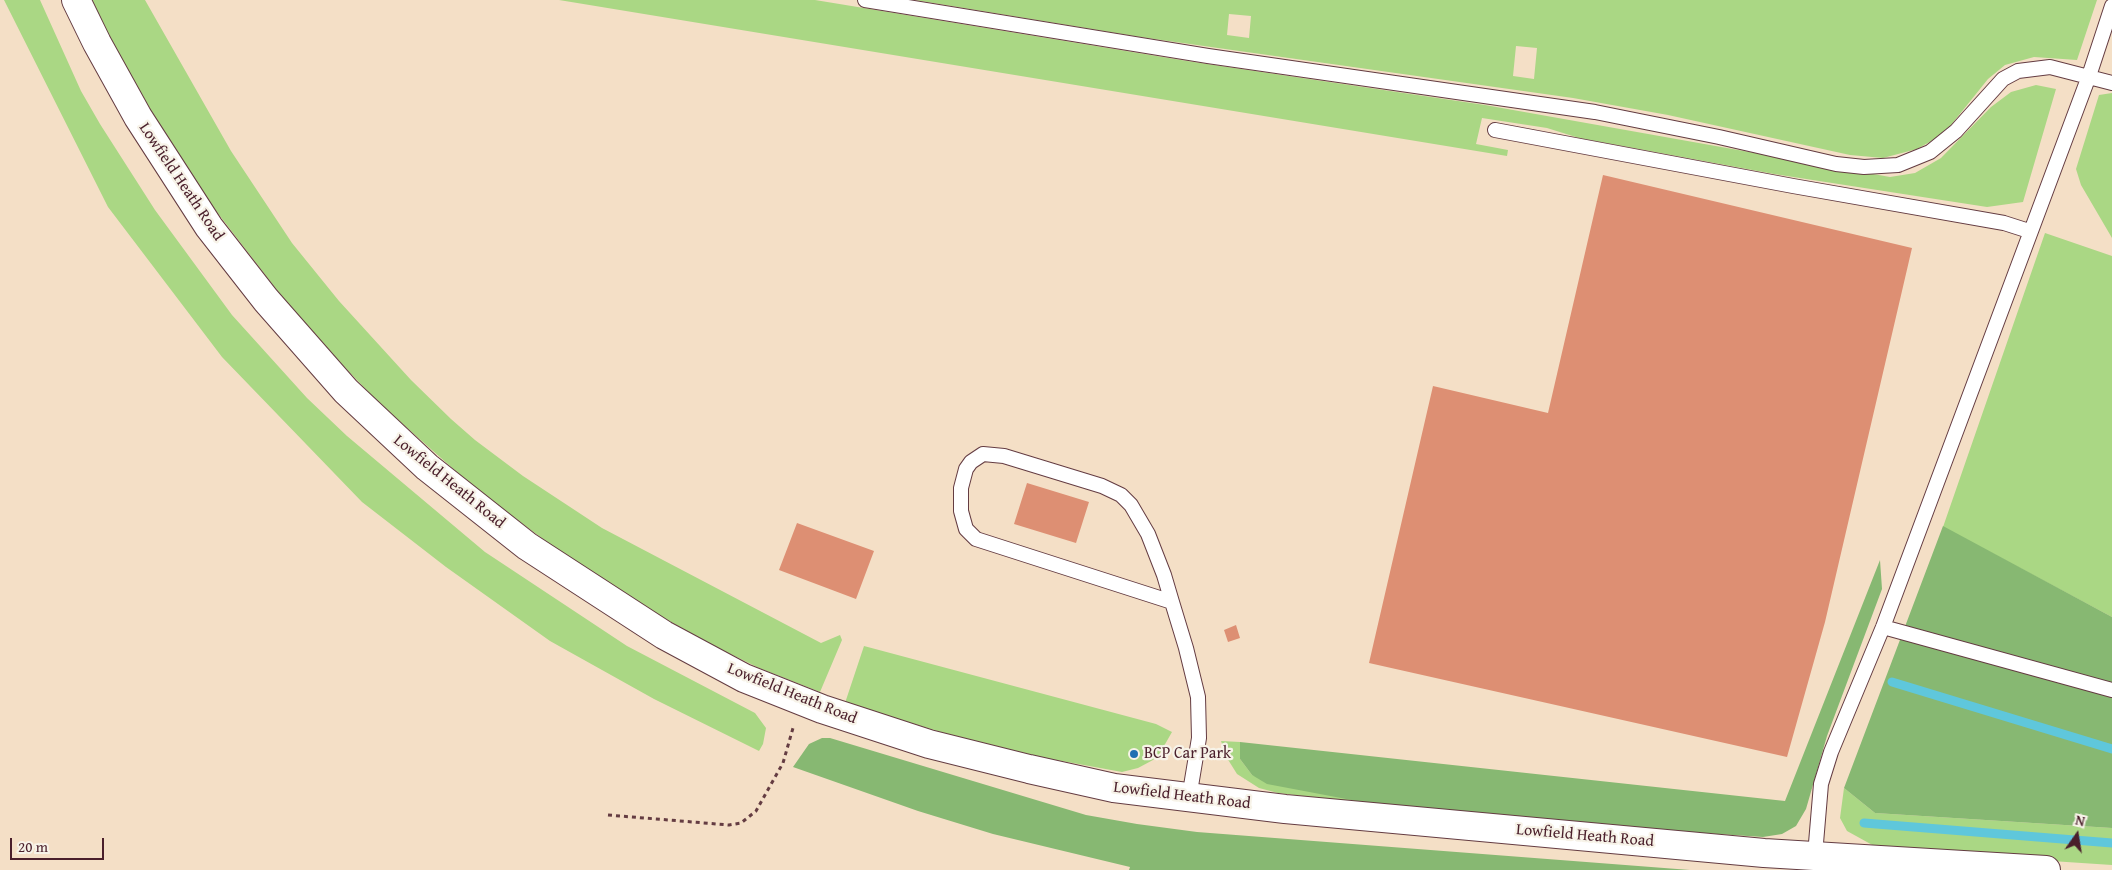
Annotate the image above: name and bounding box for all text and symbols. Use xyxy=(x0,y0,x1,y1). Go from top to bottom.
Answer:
street label: Lowfield Heath Road xyxy=(134,119,228,245)
street label: Lowfield Heath Road xyxy=(389,431,509,533)
street label: Lowfield Heath Road xyxy=(724,659,860,729)
place label: BCP Car Park xyxy=(1144,744,1231,764)
marker: BCP Car Park xyxy=(1128,748,1140,760)
street label: Lowfield Heath Road xyxy=(1112,778,1252,814)
north arrow xyxy=(2052,810,2102,860)
text: N xyxy=(2074,810,2087,831)
street label: Lowfield Heath Road xyxy=(1515,820,1655,852)
scale bar xyxy=(12,828,106,860)
text: 20 m xyxy=(18,836,48,857)

